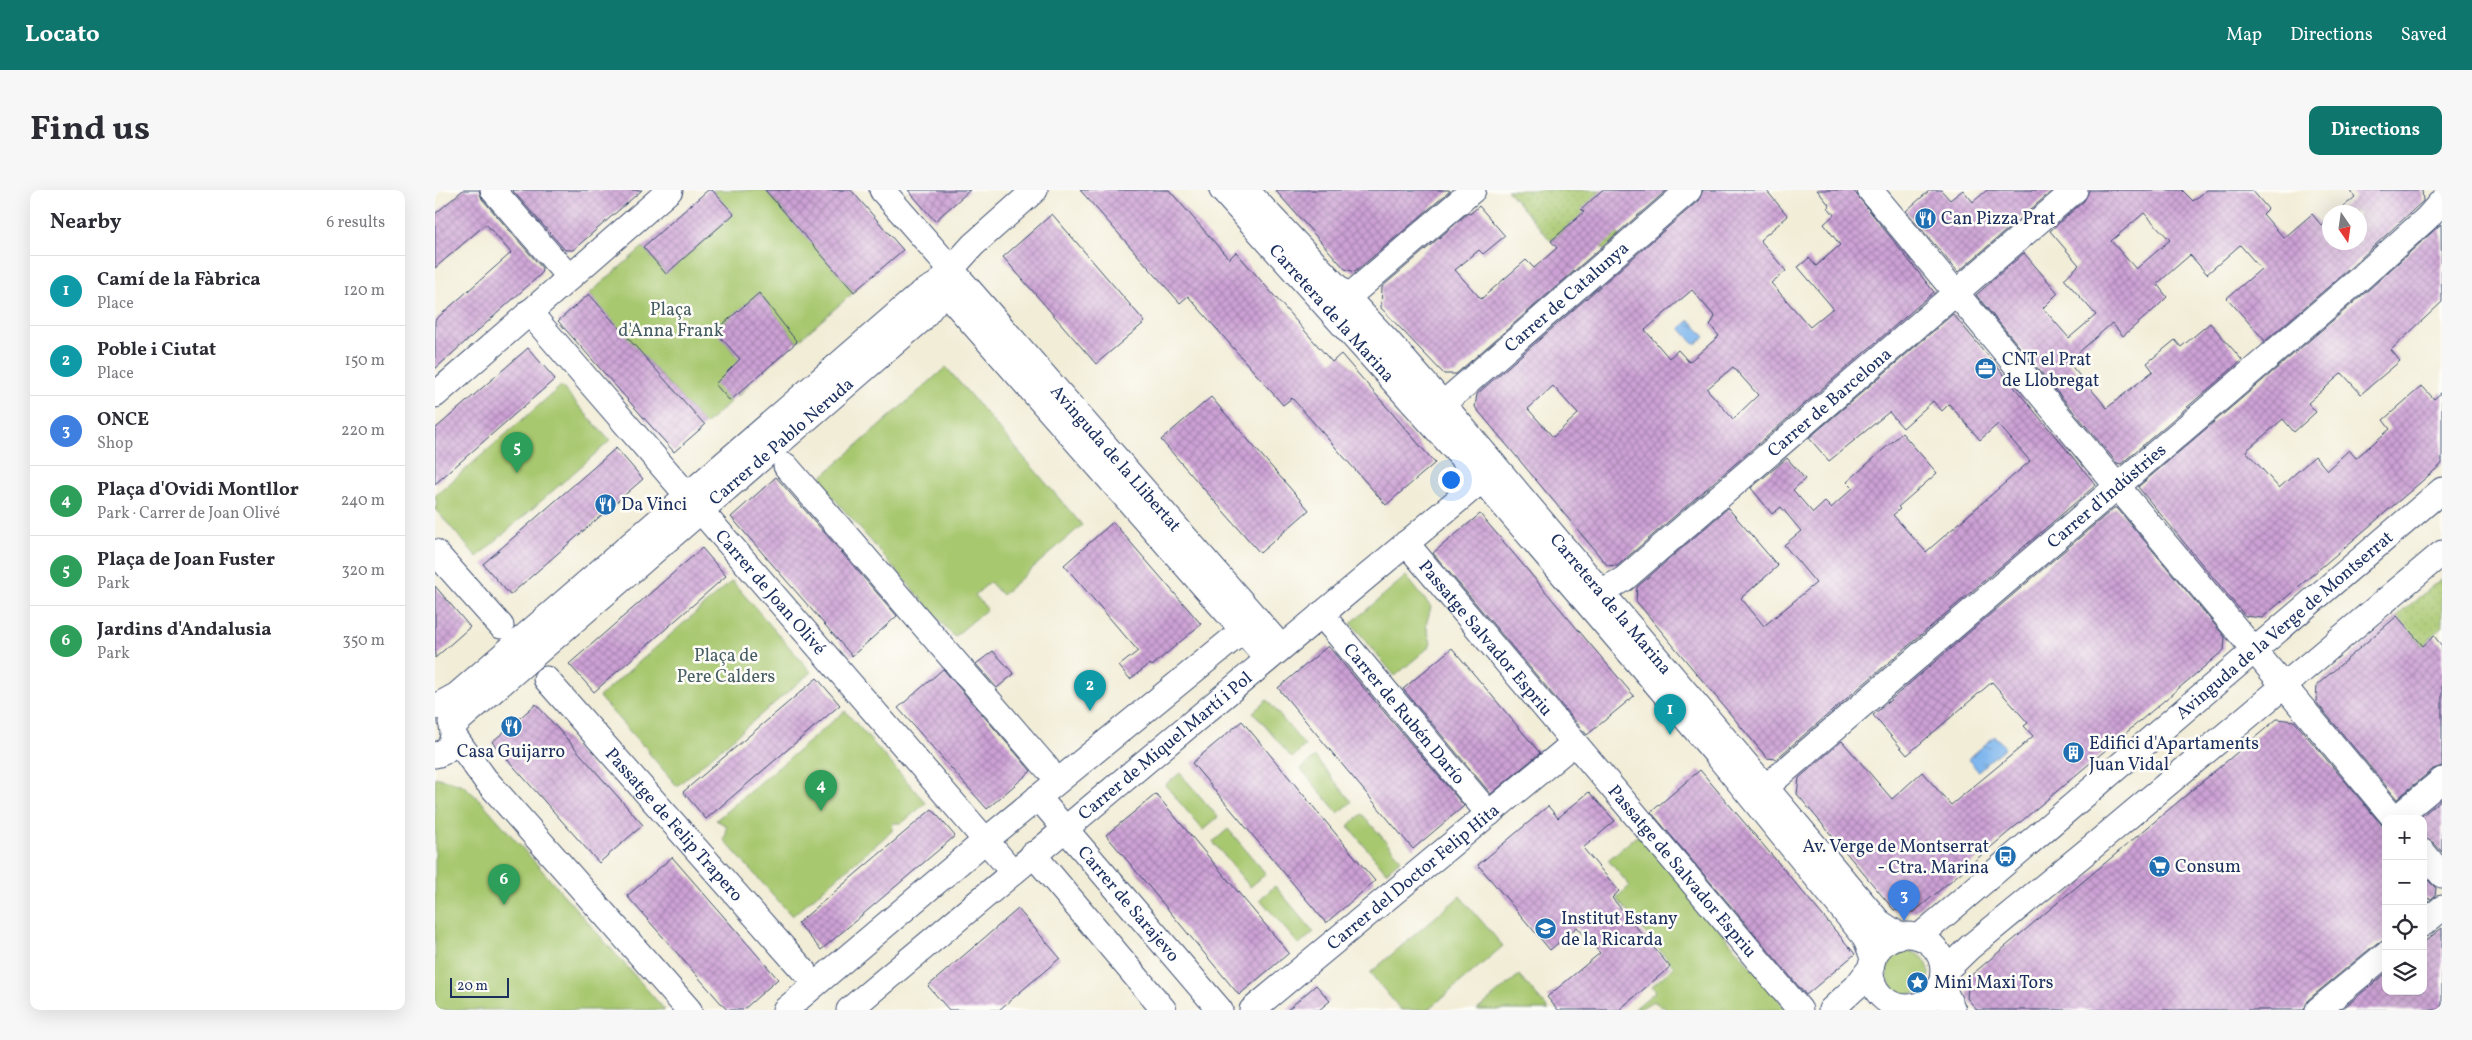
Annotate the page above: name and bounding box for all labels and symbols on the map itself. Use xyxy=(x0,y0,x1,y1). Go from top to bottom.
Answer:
north arrow xyxy=(2322,205,2367,250)
restaurant icon: Can Pizza Prat xyxy=(1913,206,1937,230)
place label: Can Pizza Prat xyxy=(1941,207,2056,232)
street label: Carrer de Catalunya xyxy=(1500,237,1635,359)
street label: Carretera de la Marina xyxy=(1262,239,1400,388)
park label: Plaça d'Anna Frank xyxy=(618,298,724,344)
street label: Carrer de Barcelona xyxy=(1763,342,1898,464)
place label: CNT el Prat de Llobregat xyxy=(2002,348,2099,394)
office icon: CNT el Prat de Llobregat xyxy=(1974,357,1998,381)
street label: Carrer de Pablo Neruda xyxy=(704,373,860,512)
street label: Avinguda de la Llibertat xyxy=(1044,380,1186,538)
pin: 5 xyxy=(501,432,533,473)
street label: Carrer d'Indústries xyxy=(2042,439,2172,555)
your location xyxy=(1438,467,1464,493)
restaurant icon: Da Vinci xyxy=(593,492,617,516)
place label: Da Vinci xyxy=(621,493,687,518)
street label: Carrer de Joan Olivé xyxy=(708,525,831,661)
street label: Avinguda de la Verge de Montserrat xyxy=(2171,526,2399,726)
street label: Carretera de la Marina xyxy=(1543,529,1677,681)
street label: Passatge Salvador Espriu xyxy=(1412,555,1558,722)
street label: Carrer de Rubén Darío xyxy=(1337,638,1470,791)
park label: Plaça de Pere Calders xyxy=(677,644,775,690)
street label: Carrer de Miquel Martí i Pol xyxy=(1073,666,1258,827)
pin: 2 xyxy=(1074,670,1106,711)
pin: 1 xyxy=(1654,694,1686,735)
restaurant icon: Casa Guijarro xyxy=(499,714,523,738)
place label: Edifici d'Apartaments Juan Vidal xyxy=(2089,732,2259,778)
place label: Casa Guijarro xyxy=(457,740,565,765)
building icon: Edifici d'Apartaments Juan Vidal xyxy=(2061,741,2085,765)
street label: Passatge de Felip Trapero xyxy=(598,743,748,908)
pin: 4 xyxy=(805,770,837,811)
street label: Passatge de Salvador Espriu xyxy=(1601,780,1762,964)
street label: Carrer del Doctor Felip Hita xyxy=(1322,799,1506,957)
place label: Av. Verge de Montserrat - Ctra. Marina xyxy=(1803,835,1989,881)
street label: Carrer de Sarajevo xyxy=(1071,841,1185,968)
bus stop icon: Av. Verge de Montserrat - Ctra. Marina xyxy=(1993,844,2017,868)
supermarket icon: Consum xyxy=(2147,854,2171,878)
place label: Consum xyxy=(2175,855,2241,880)
pin: 6 xyxy=(488,864,520,905)
pin: 3 xyxy=(1888,880,1920,921)
place label: Institut Estany de la Ricarda xyxy=(1561,907,1678,953)
school or university icon: Institut Estany de la Ricarda xyxy=(1533,916,1557,940)
place icon: Mini Maxi Tors xyxy=(1906,970,1930,994)
place label: Mini Maxi Tors xyxy=(1934,971,2053,996)
scale bar xyxy=(450,975,509,998)

